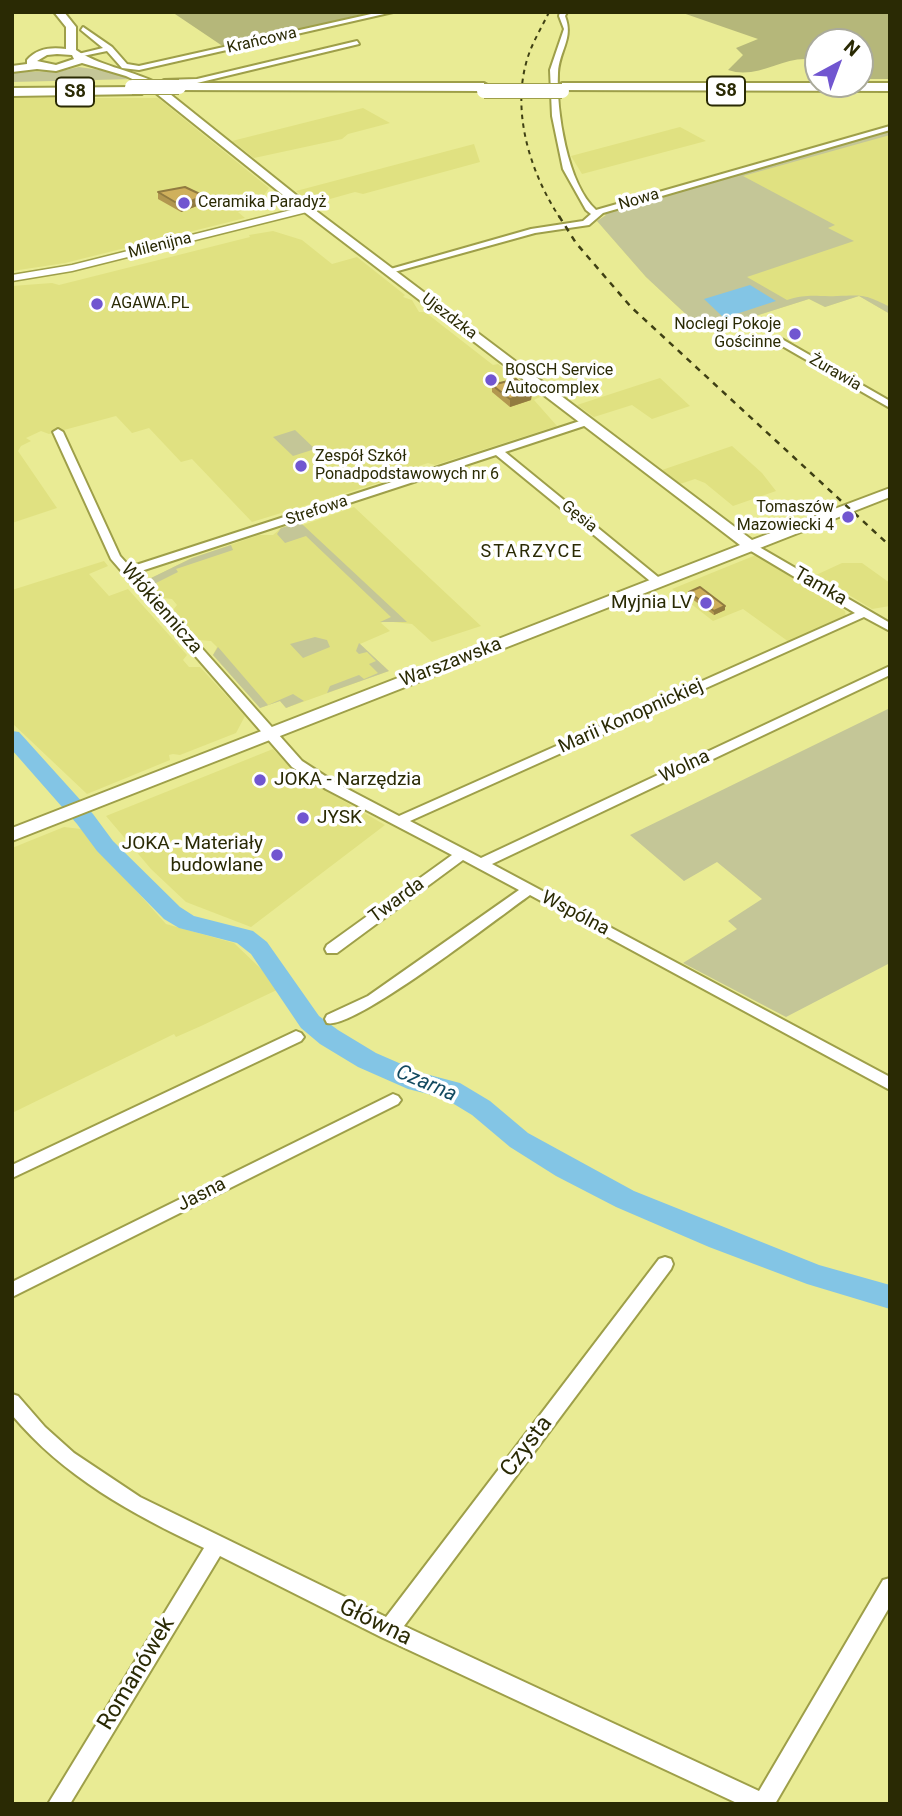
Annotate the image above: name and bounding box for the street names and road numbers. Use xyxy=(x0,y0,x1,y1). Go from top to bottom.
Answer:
street label: Krańcowa xyxy=(225,24,299,58)
road number: S8 xyxy=(707,76,745,106)
road number: S8 xyxy=(56,78,94,106)
street label: Nowa xyxy=(617,185,661,215)
street label: Milenijna xyxy=(126,229,194,263)
street label: Ujezdzka xyxy=(418,290,480,344)
street label: Żurawia xyxy=(806,351,864,395)
street label: Strefowa xyxy=(284,492,350,530)
street label: Gęsia xyxy=(557,497,601,537)
street label: Włókiennicza xyxy=(116,559,206,659)
street label: Tamka xyxy=(790,563,850,611)
street label: Warszawska xyxy=(397,633,505,693)
street label: Marii Konopnickiej xyxy=(555,675,707,759)
street label: Wolna xyxy=(656,745,714,789)
street label: Twarda xyxy=(365,873,429,929)
street label: Wspólna xyxy=(537,887,613,941)
street label: Jasna xyxy=(174,1173,230,1217)
street label: Czysta xyxy=(495,1411,559,1483)
street label: Główna xyxy=(334,1594,416,1652)
street label: Romanówek xyxy=(92,1612,182,1736)

